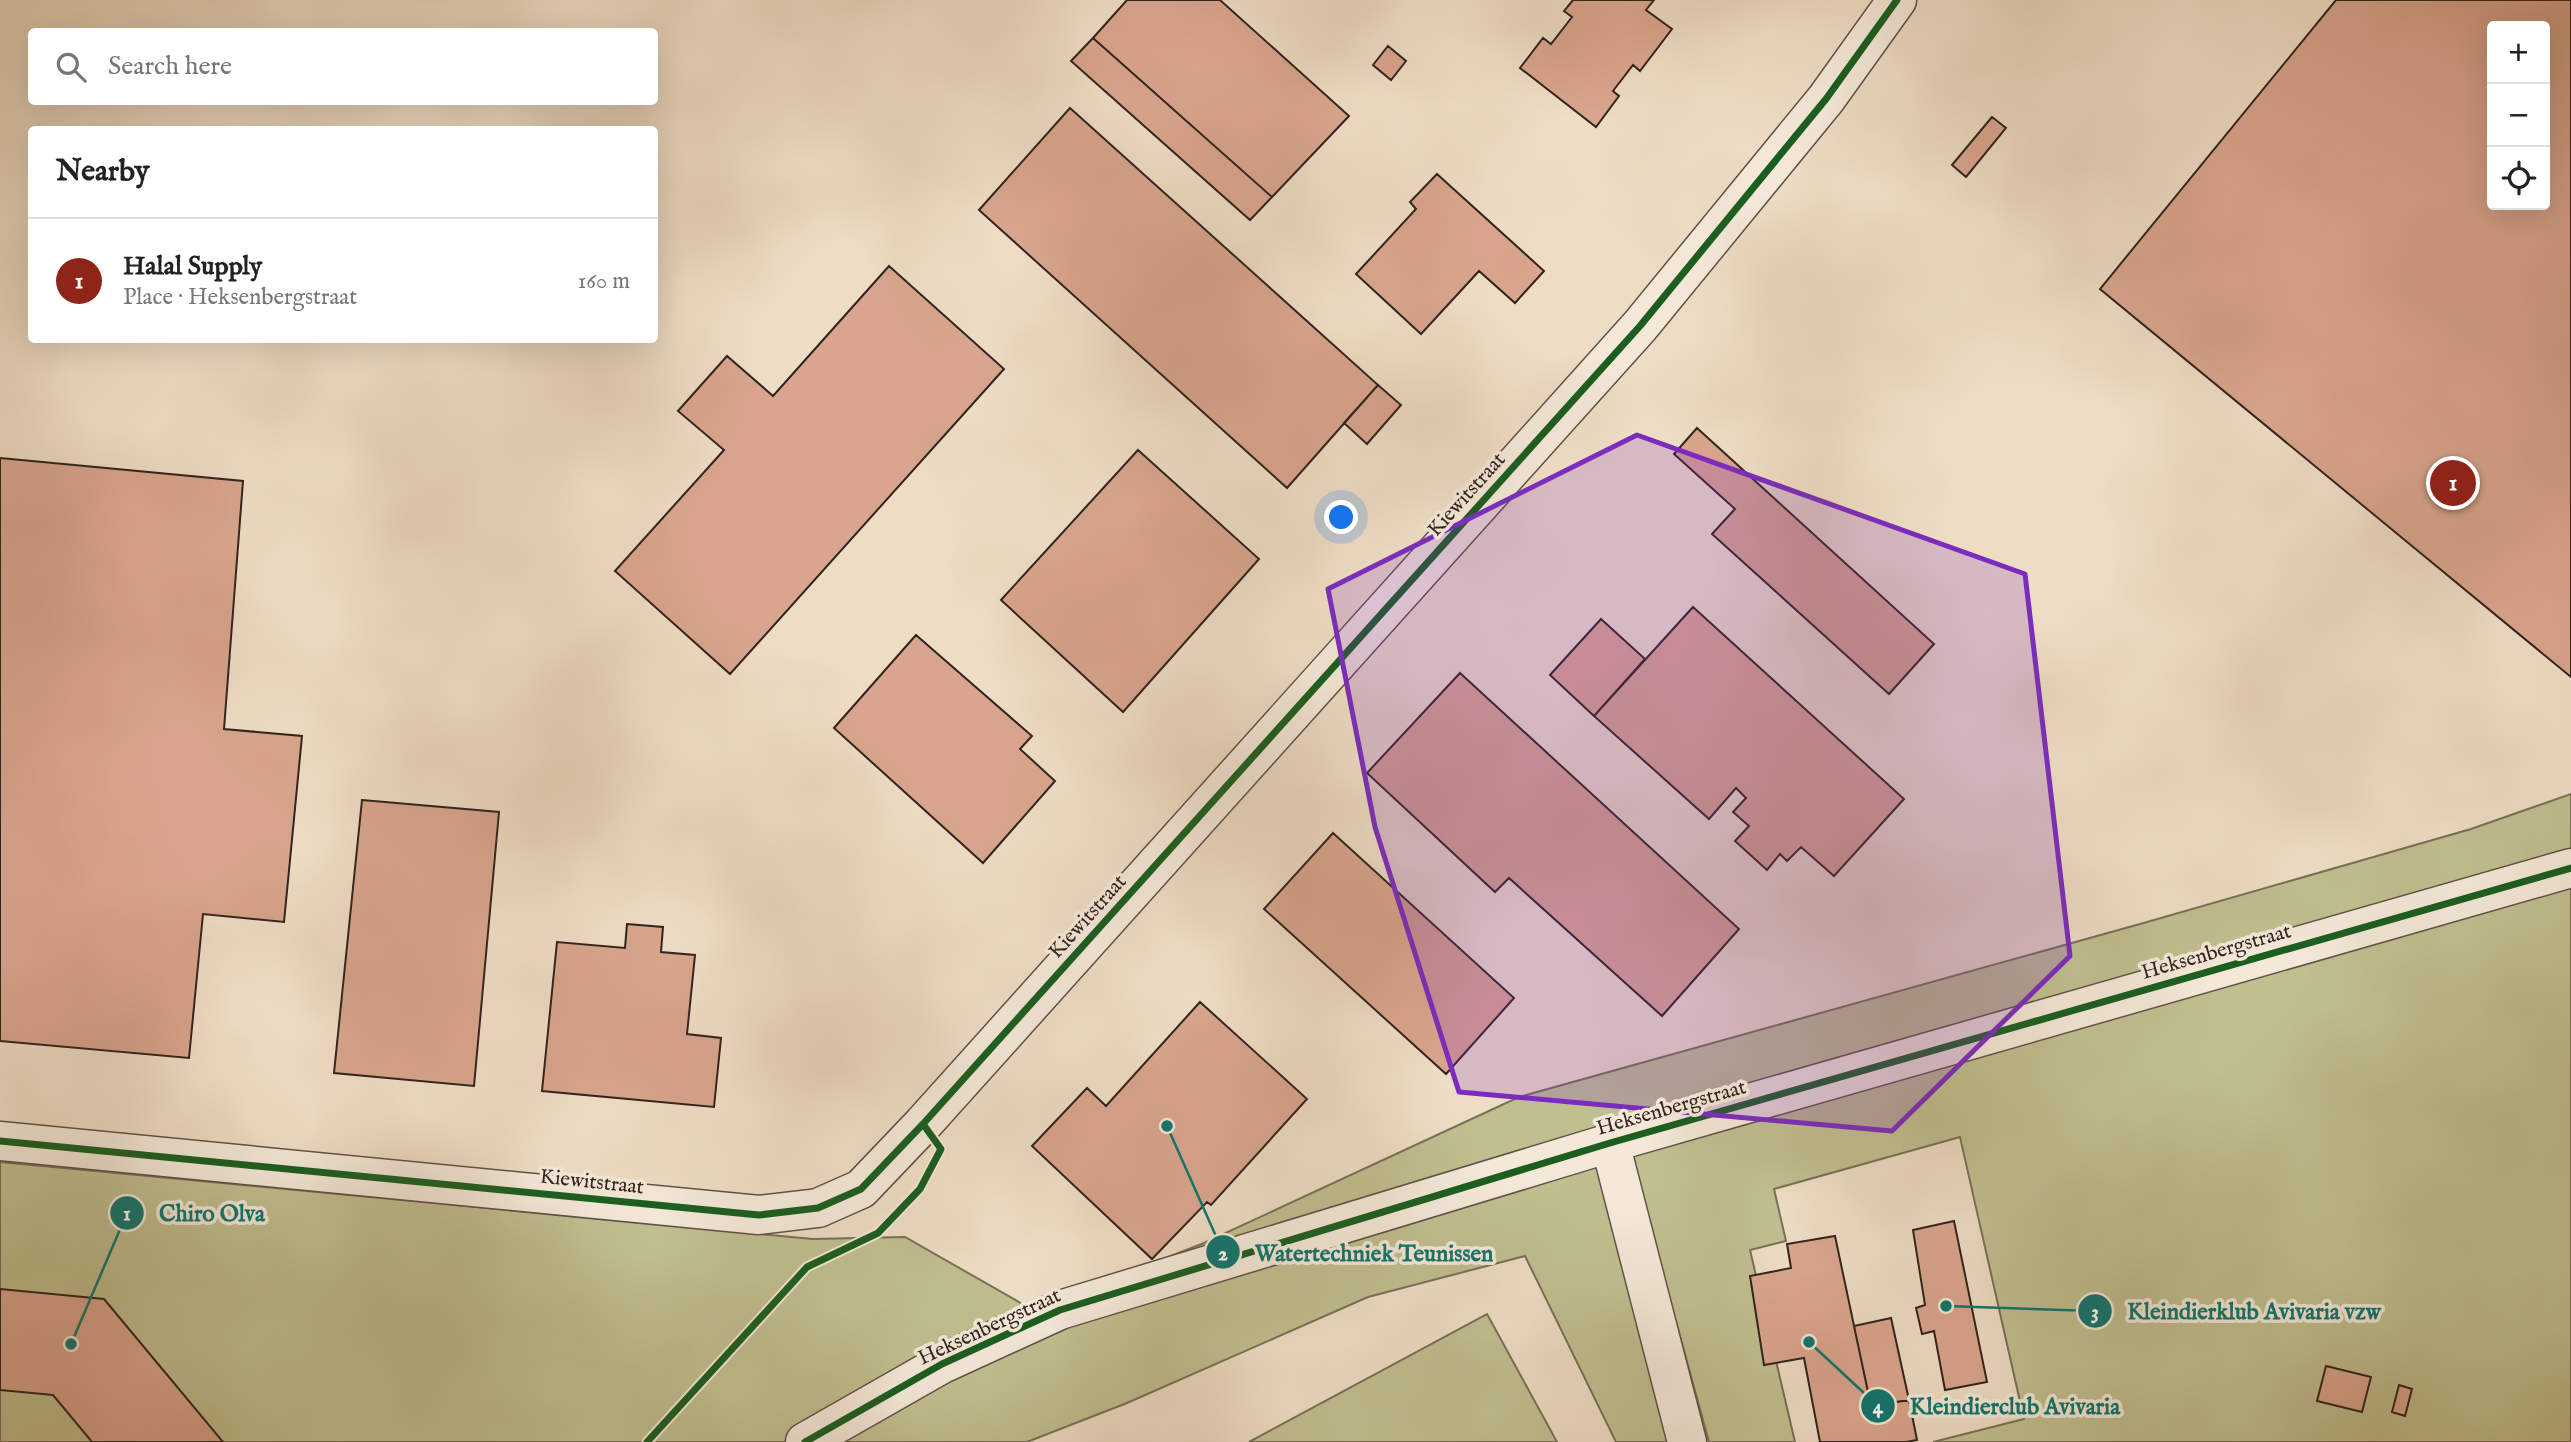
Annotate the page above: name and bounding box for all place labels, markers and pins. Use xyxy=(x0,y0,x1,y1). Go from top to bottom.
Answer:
pin: 1 xyxy=(2430,457,2476,509)
callout: Chiro Olva xyxy=(110,1191,279,1235)
callout: Watertechniek Teunissen xyxy=(1205,1230,1507,1274)
callout: Kleindierklub Avivaria vzw xyxy=(2078,1289,2395,1333)
callout: Kleindierclub Avivaria xyxy=(1861,1384,2134,1428)

